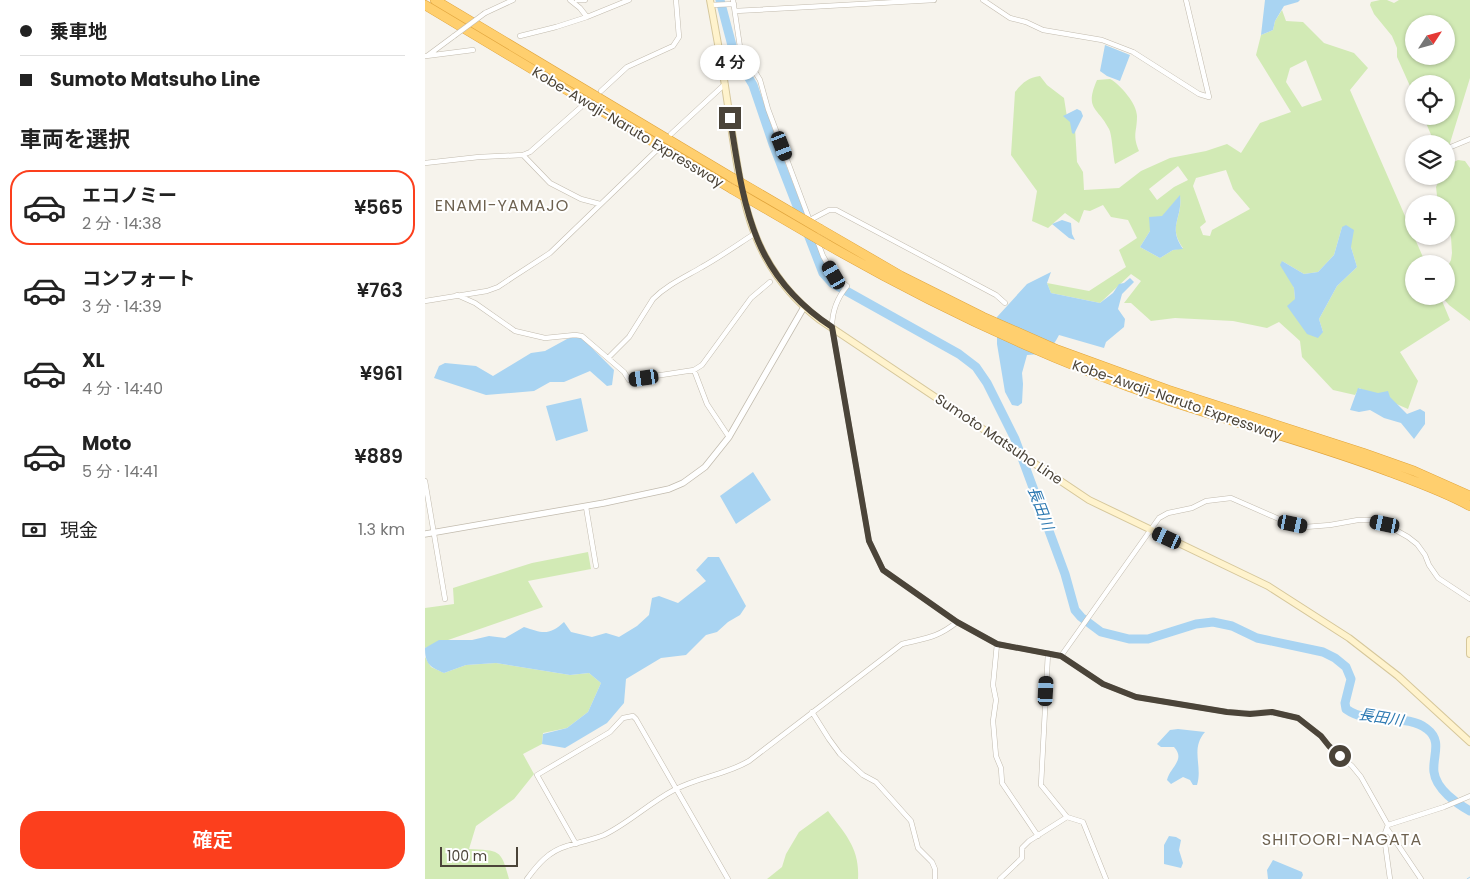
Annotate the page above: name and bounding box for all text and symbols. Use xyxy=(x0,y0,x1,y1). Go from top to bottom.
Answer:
north arrow xyxy=(1405,15,1455,65)
map controls xyxy=(1405,15,1455,305)
text: 乗車地 xyxy=(50,18,107,45)
callout: 4 分 xyxy=(700,46,760,80)
text: 4 分 xyxy=(715,51,745,74)
street label: Kobe-Awaji-Naruto Expressway xyxy=(528,62,728,192)
text: Sumoto Matsuho Line xyxy=(50,66,260,93)
button: locate xyxy=(1405,75,1455,125)
route end xyxy=(719,107,741,129)
text: 車両を選択 xyxy=(20,124,130,155)
car xyxy=(769,129,794,163)
button: layers xyxy=(1405,135,1455,185)
text: エコノミー xyxy=(82,182,177,209)
icon: car xyxy=(22,185,67,230)
text: ¥565 xyxy=(354,194,403,221)
district label: ENAMI-YAMAJO xyxy=(435,194,569,217)
button: + xyxy=(1405,195,1455,245)
text: 2 分 · 14:38 xyxy=(82,212,162,235)
button: − xyxy=(1405,255,1455,305)
car xyxy=(820,258,847,292)
text: コンフォート xyxy=(82,265,195,292)
icon: car xyxy=(22,268,67,313)
text: ¥763 xyxy=(357,277,403,304)
text: 3 分 · 14:39 xyxy=(82,295,162,318)
text: XL xyxy=(82,347,105,374)
icon: car xyxy=(22,351,67,396)
street label: Kobe-Awaji-Naruto Expressway xyxy=(1070,355,1284,445)
text: ¥961 xyxy=(360,360,403,387)
car xyxy=(628,368,659,388)
text: 4 分 · 14:40 xyxy=(82,377,163,400)
street label: Sumoto Matsuho Line xyxy=(931,389,1067,489)
text: Moto xyxy=(82,430,131,457)
icon: car xyxy=(22,434,67,479)
text: ¥889 xyxy=(355,443,403,470)
text: 5 分 · 14:41 xyxy=(82,460,158,483)
water label: 長田川 xyxy=(1023,483,1060,535)
car xyxy=(1276,514,1309,534)
car xyxy=(1368,514,1401,534)
icon: cash xyxy=(20,516,48,544)
text: 現金 xyxy=(60,517,98,544)
text: 1.3 km xyxy=(358,518,405,541)
car xyxy=(1150,525,1183,551)
car xyxy=(1037,676,1054,706)
water label: 長田川 xyxy=(1357,703,1407,731)
route start xyxy=(1329,745,1351,767)
button: 確定 xyxy=(20,811,405,869)
district label: SHITOORI-NAGATA xyxy=(1262,828,1422,851)
scale bar xyxy=(440,844,517,867)
text: 100 m xyxy=(447,846,487,866)

